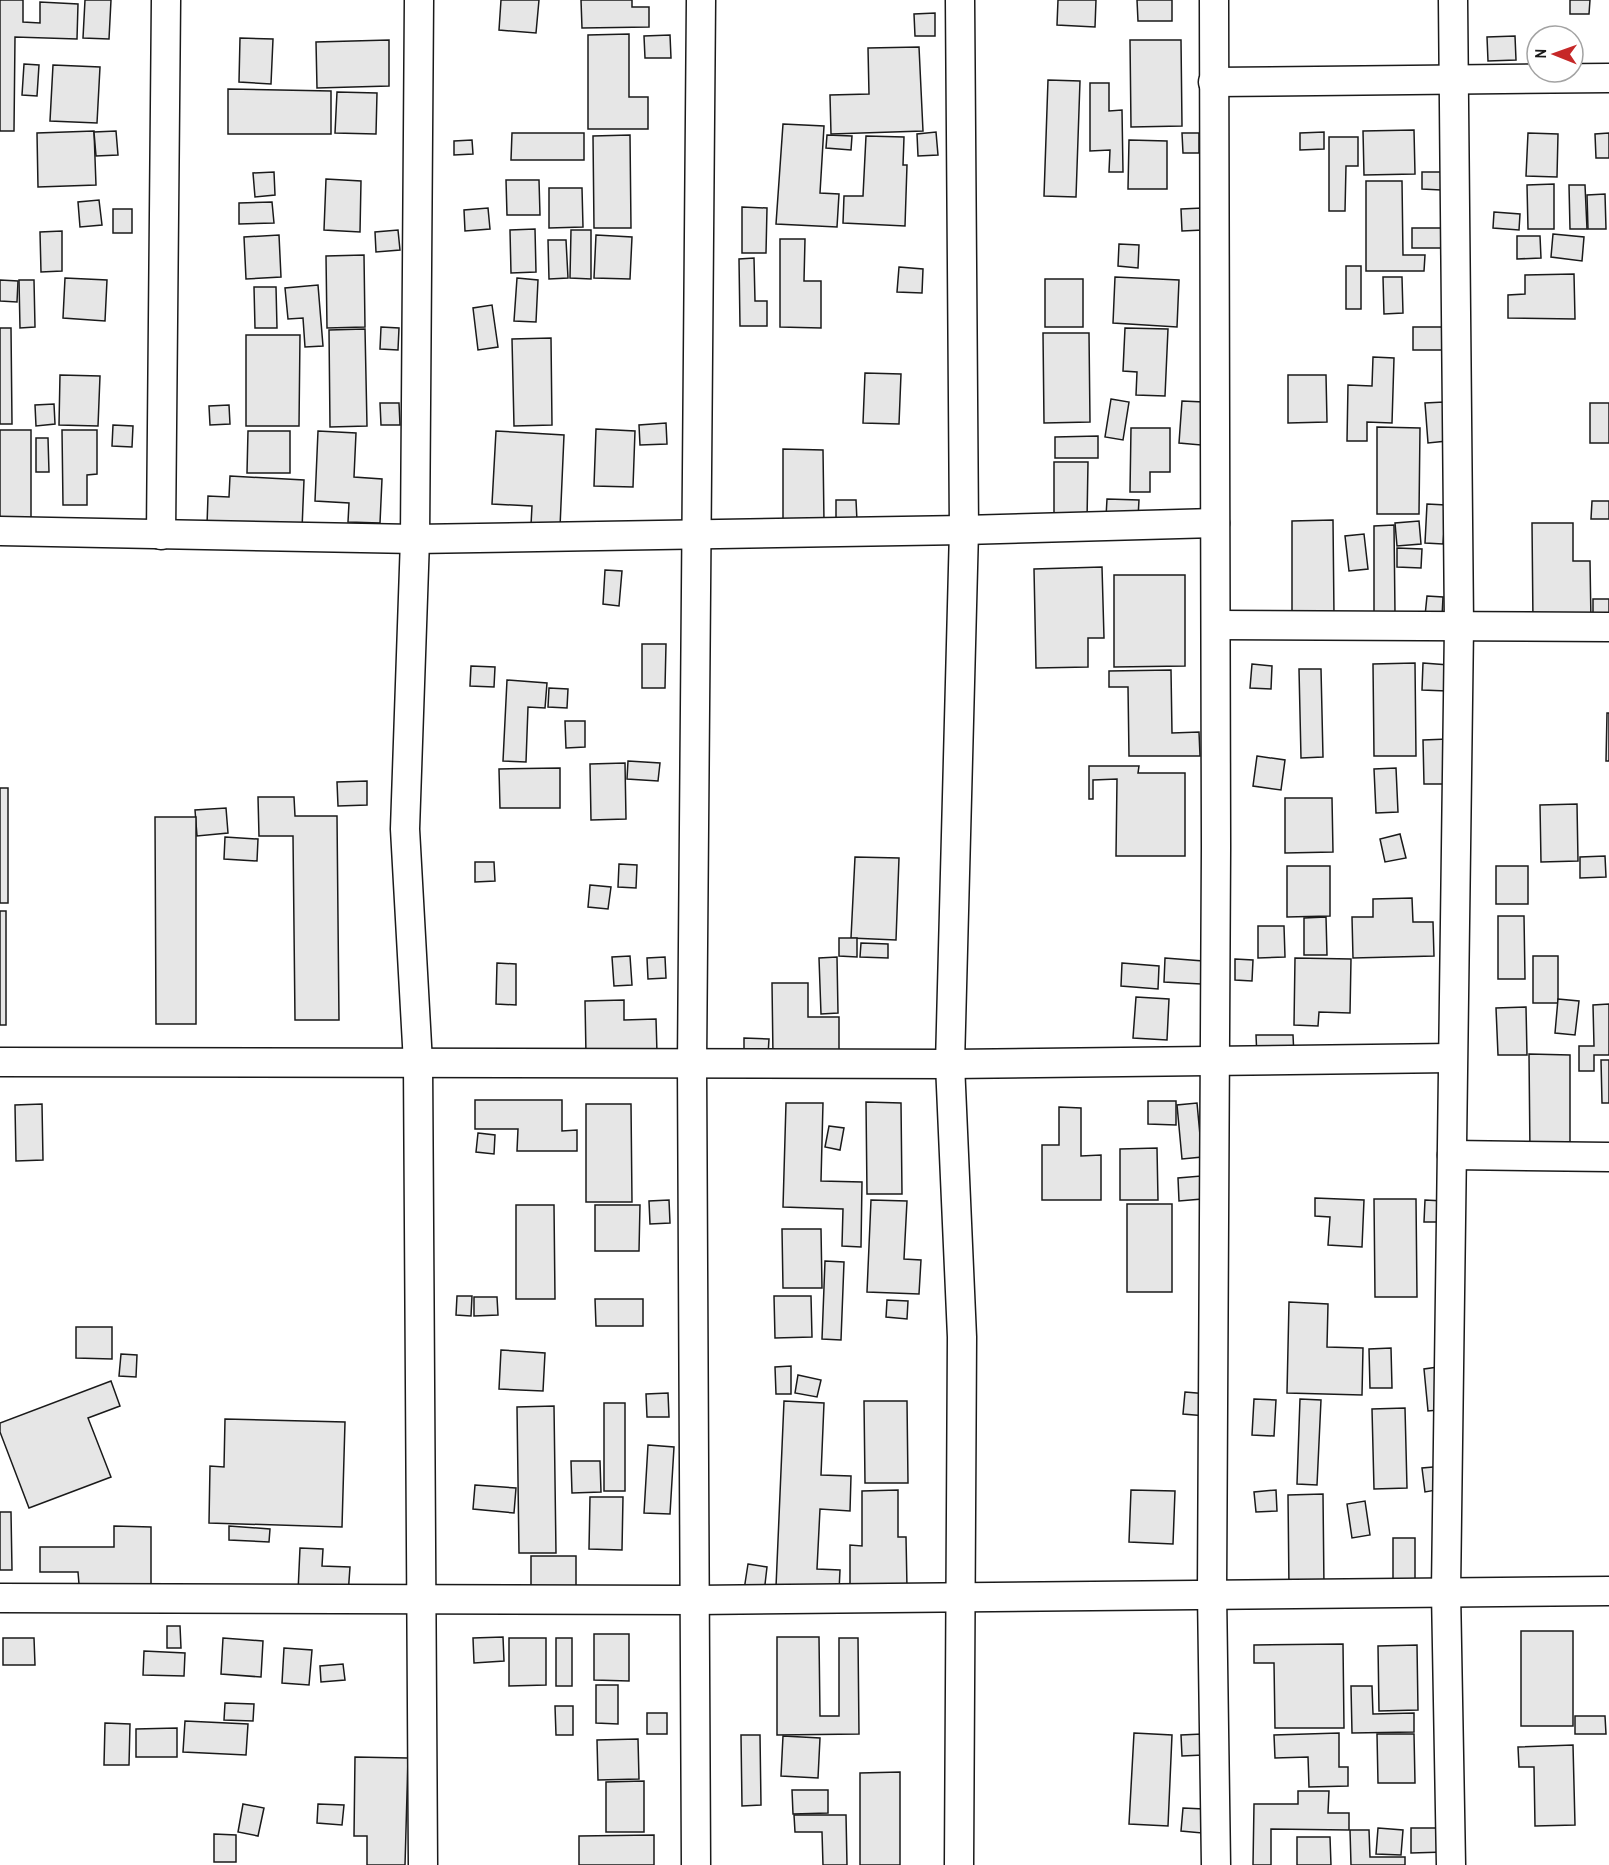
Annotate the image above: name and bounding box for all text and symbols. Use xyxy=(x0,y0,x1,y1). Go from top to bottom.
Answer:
north arrow xyxy=(1525,24,1585,84)
text: N xyxy=(1529,49,1551,59)

